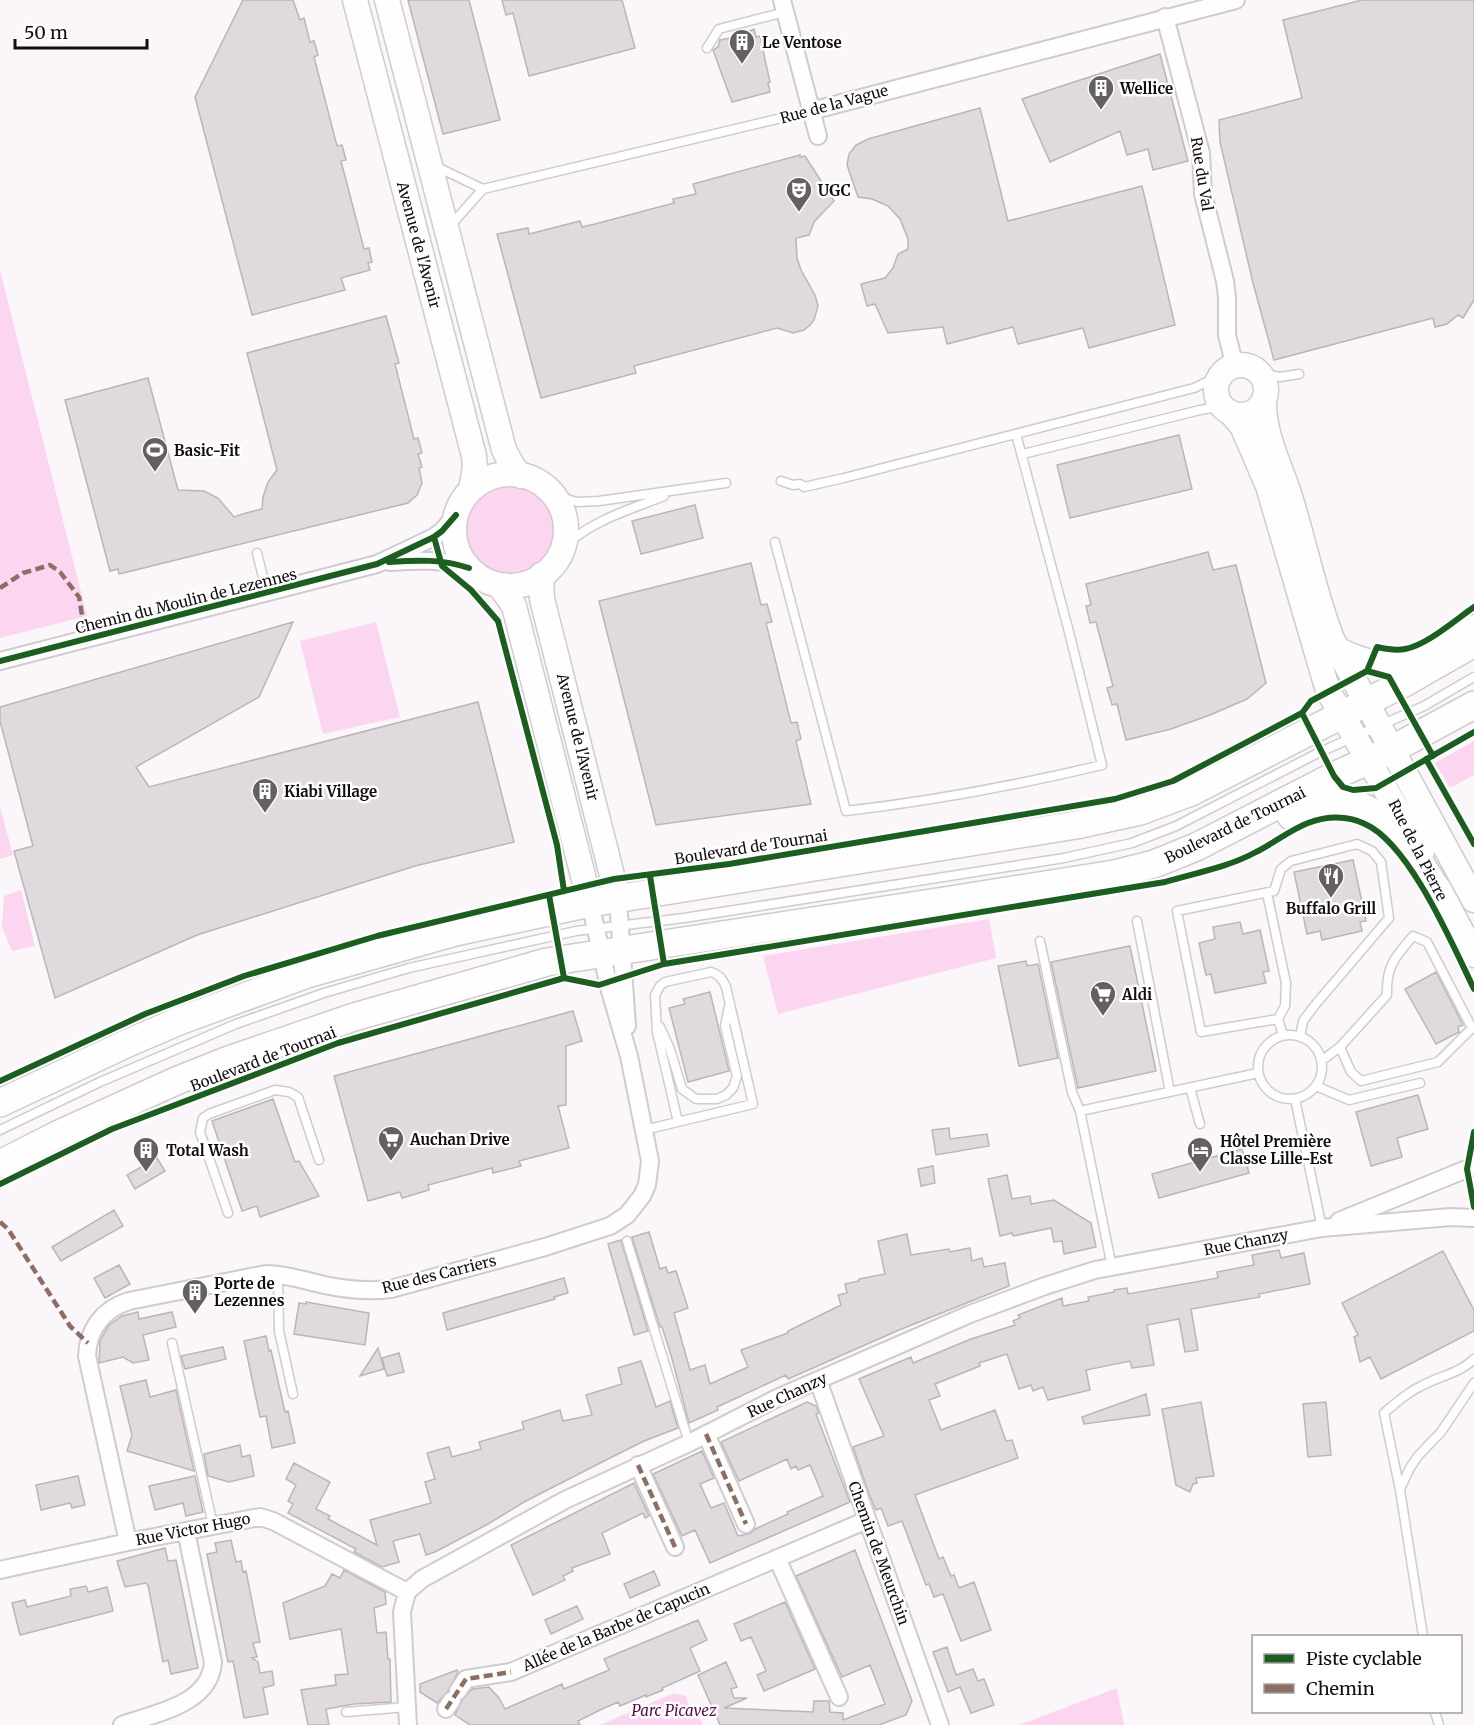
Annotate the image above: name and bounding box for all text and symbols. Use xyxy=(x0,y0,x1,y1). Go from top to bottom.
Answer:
scale bar xyxy=(15,12,147,50)
text: 50 m xyxy=(24,21,68,44)
building icon: Le Ventose xyxy=(727,27,757,65)
place label: Le Ventose xyxy=(762,33,842,52)
building icon: Wellice xyxy=(1086,73,1116,111)
place label: Wellice xyxy=(1119,79,1173,98)
street label: Rue de la Vague xyxy=(778,80,890,128)
street label: Rue du Val xyxy=(1187,135,1217,213)
theatre icon: UGC xyxy=(784,175,814,213)
street label: Avenue de l'Avenir xyxy=(393,179,445,311)
place label: UGC xyxy=(818,181,851,200)
sports icon: Basic-Fit xyxy=(140,435,170,473)
place label: Basic-Fit xyxy=(174,441,240,460)
street label: Chemin du Moulin de Lezennes xyxy=(73,564,299,638)
street label: Avenue de l'Avenir xyxy=(553,670,603,803)
building icon: Kiabi Village xyxy=(250,776,280,814)
place label: Kiabi Village xyxy=(284,782,377,801)
street label: Boulevard de Tournai xyxy=(1161,783,1309,867)
street label: Rue de la Pierre xyxy=(1384,796,1452,904)
street label: Boulevard de Tournai xyxy=(673,825,829,868)
restaurant icon: Buffalo Grill xyxy=(1316,861,1346,899)
place label: Buffalo Grill xyxy=(1286,899,1376,918)
supermarket icon: Aldi xyxy=(1088,979,1118,1017)
place label: Aldi xyxy=(1121,985,1152,1004)
street label: Boulevard de Tournai xyxy=(187,1022,339,1096)
supermarket icon: Auchan Drive xyxy=(376,1124,406,1162)
place label: Auchan Drive xyxy=(409,1130,510,1149)
place label: Hôtel Première Classe Lille-Est xyxy=(1220,1132,1333,1168)
building icon: Total Wash xyxy=(131,1135,161,1173)
hotel icon: Hôtel Première Classe Lille-Est xyxy=(1185,1135,1215,1173)
place label: Total Wash xyxy=(166,1141,249,1160)
street label: Rue Chanzy xyxy=(1202,1224,1290,1259)
street label: Rue des Carriers xyxy=(380,1251,498,1297)
place label: Porte de Lezennes xyxy=(214,1274,285,1310)
building icon: Porte de Lezennes xyxy=(180,1277,210,1315)
street label: Rue Chanzy xyxy=(744,1368,830,1422)
street label: Chemin de Meurchin xyxy=(844,1479,914,1627)
street label: Rue Victor Hugo xyxy=(134,1509,252,1549)
street label: Allée de la Barbe de Capucin xyxy=(519,1579,712,1675)
legend xyxy=(1252,1635,1462,1713)
text: Piste cyclable xyxy=(1306,1647,1422,1670)
text: Chemin xyxy=(1306,1677,1375,1700)
park label: Parc Picavez xyxy=(631,1701,717,1720)

